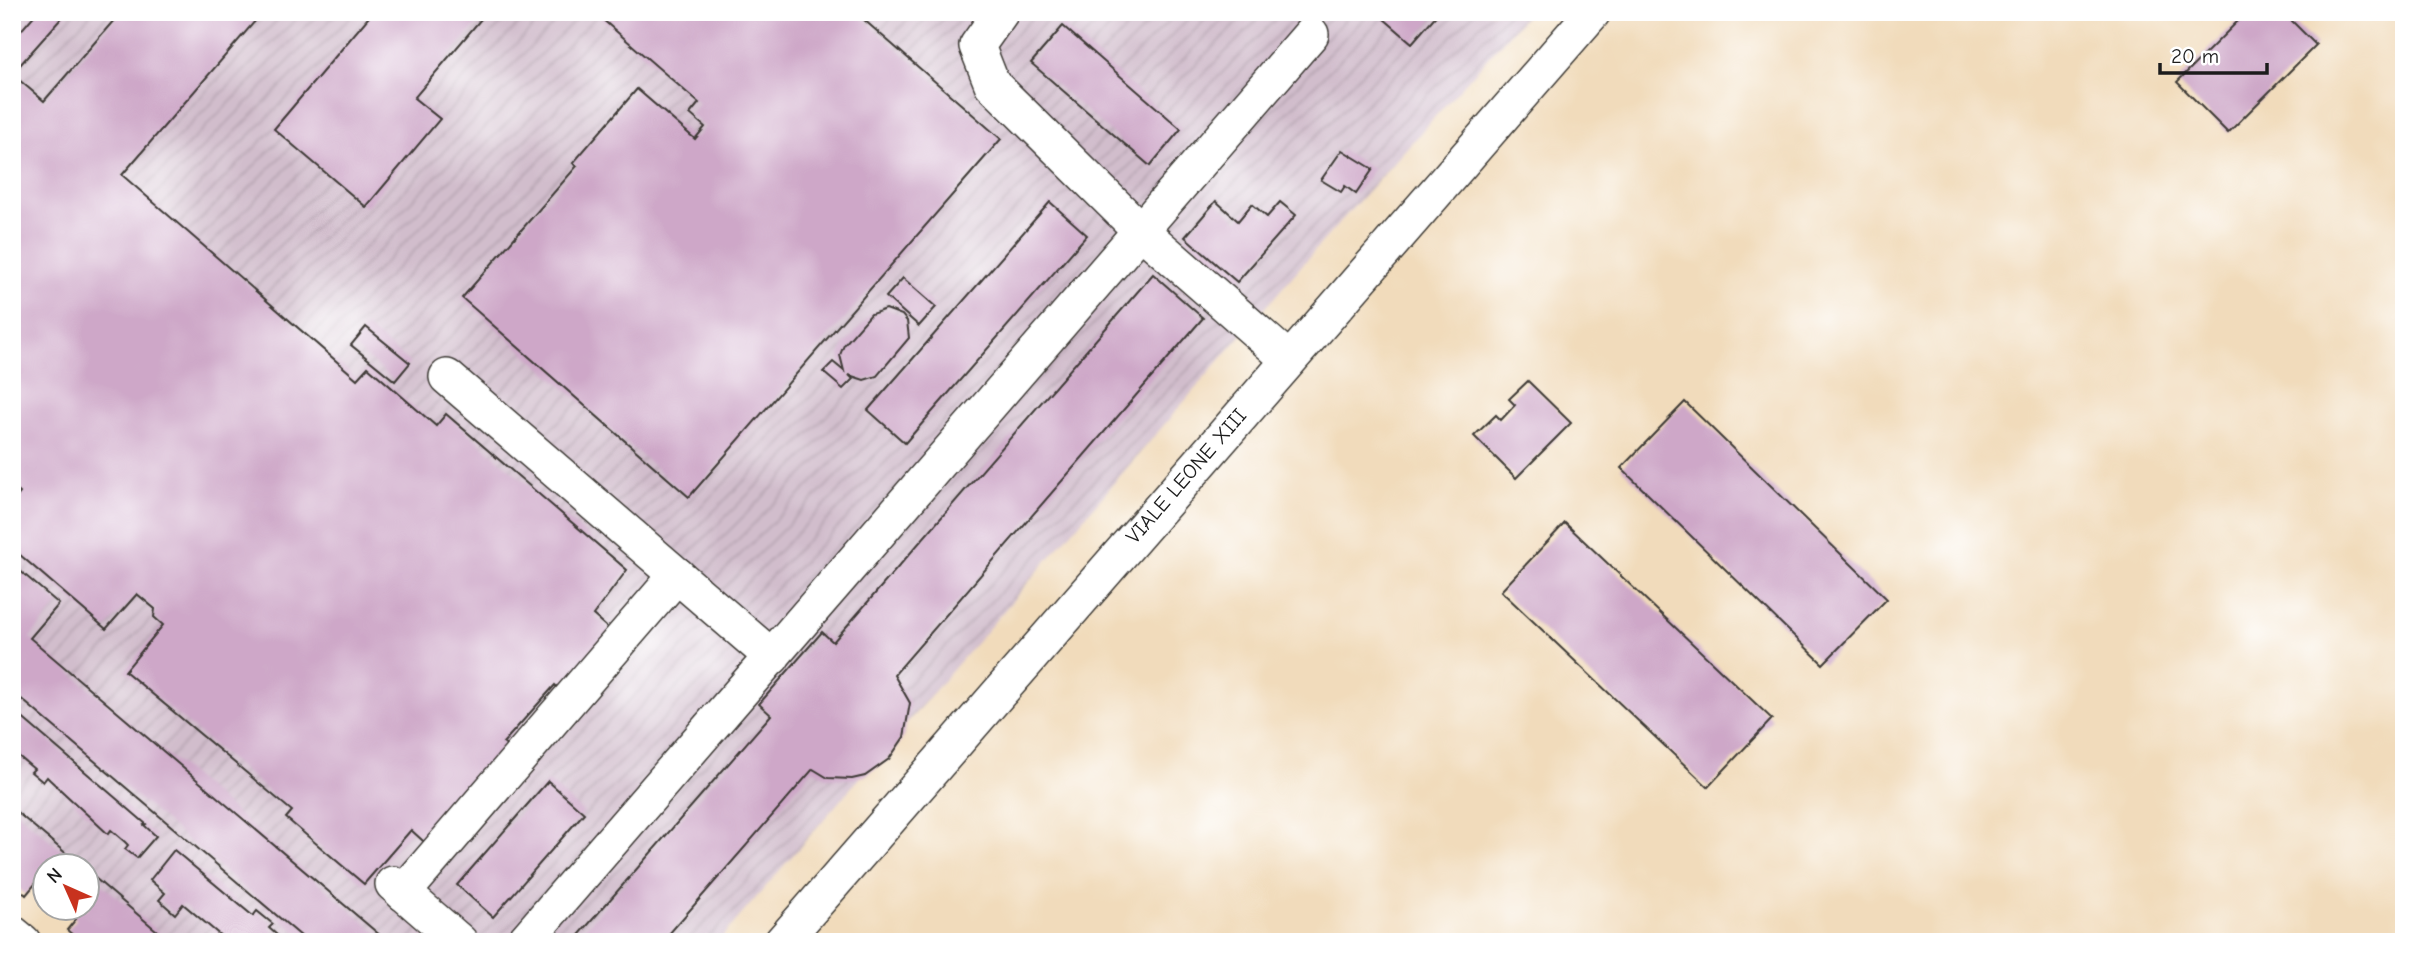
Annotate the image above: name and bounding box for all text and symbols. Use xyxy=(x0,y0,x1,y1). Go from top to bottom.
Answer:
scale bar xyxy=(2160,32,2267,76)
text: 20 m xyxy=(2171,44,2219,68)
street label: VIALE LEONE XIII xyxy=(1121,404,1251,548)
north arrow xyxy=(32,852,102,922)
text: N xyxy=(43,864,67,888)

